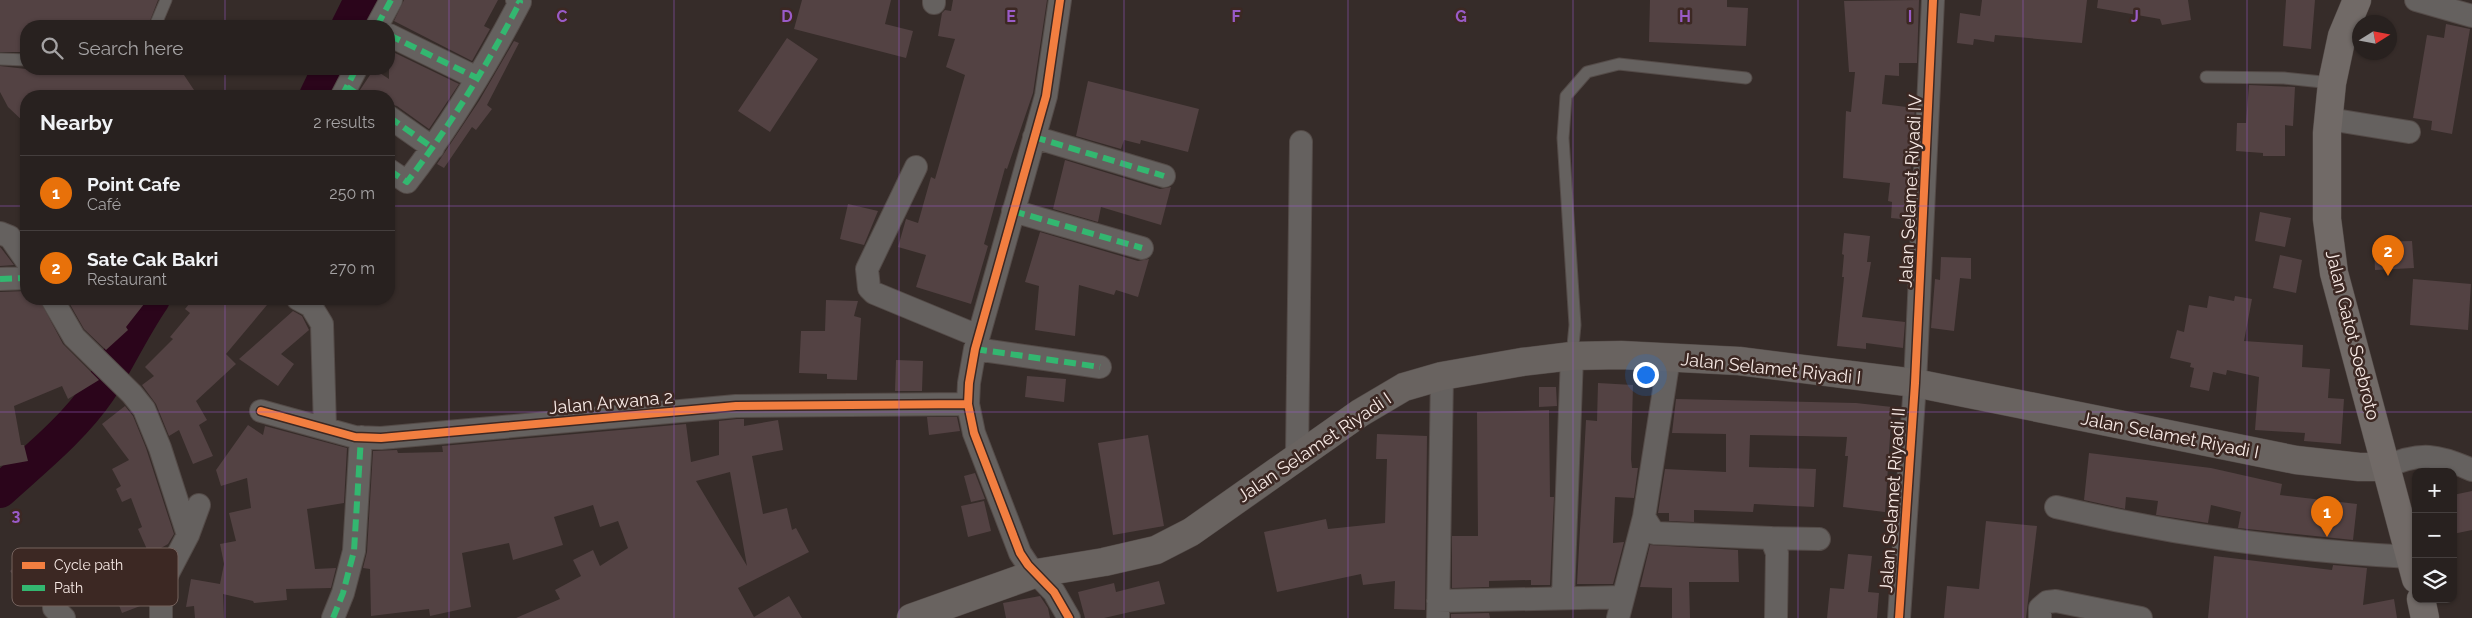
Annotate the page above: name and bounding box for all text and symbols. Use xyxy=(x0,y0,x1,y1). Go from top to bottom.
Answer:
text: C xyxy=(557,7,568,26)
text: D xyxy=(781,7,793,26)
text: E xyxy=(1006,7,1016,26)
text: F xyxy=(1231,7,1241,26)
text: G xyxy=(1455,7,1467,26)
text: H xyxy=(1679,7,1691,26)
text: I xyxy=(1908,7,1912,26)
text: J xyxy=(2131,7,2139,26)
north arrow xyxy=(2352,15,2397,60)
search box xyxy=(20,20,395,75)
icon: search xyxy=(38,34,66,62)
text: Search here xyxy=(78,37,184,59)
street label: Jalan Selamet Riyadi IV xyxy=(1894,94,1926,288)
text: Nearby xyxy=(40,110,113,135)
text: 2 results xyxy=(313,113,375,132)
text: Point Cafe xyxy=(87,173,180,195)
text: 1 xyxy=(52,184,60,203)
text: 250 m xyxy=(329,184,375,203)
text: Café xyxy=(87,195,121,214)
pin: 2 xyxy=(2372,235,2404,276)
text: Sate Cak Bakri xyxy=(87,248,218,270)
street label: Jalan Gatot Soebroto xyxy=(2322,248,2384,422)
text: 2 xyxy=(51,259,61,278)
text: 270 m xyxy=(330,259,375,278)
text: Restaurant xyxy=(87,270,167,289)
street label: Jalan Selamet Riyadi I xyxy=(1680,348,1862,388)
your location xyxy=(1633,362,1659,388)
street label: Jalan Arwana 2 xyxy=(548,386,674,418)
street label: Jalan Selamet Riyadi I xyxy=(1233,388,1395,506)
street label: Jalan Selamet Riyadi II xyxy=(1875,407,1909,593)
street label: Jalan Selamet Riyadi I xyxy=(2079,407,2261,463)
map controls xyxy=(2412,468,2457,603)
button: + xyxy=(2412,468,2457,513)
pin: 1 xyxy=(2311,496,2343,537)
text: 3 xyxy=(12,506,21,525)
button: − xyxy=(2412,513,2457,558)
legend xyxy=(12,548,178,606)
text: Cycle path xyxy=(54,557,123,573)
button: layers xyxy=(2412,558,2457,603)
text: Path xyxy=(54,580,83,596)

